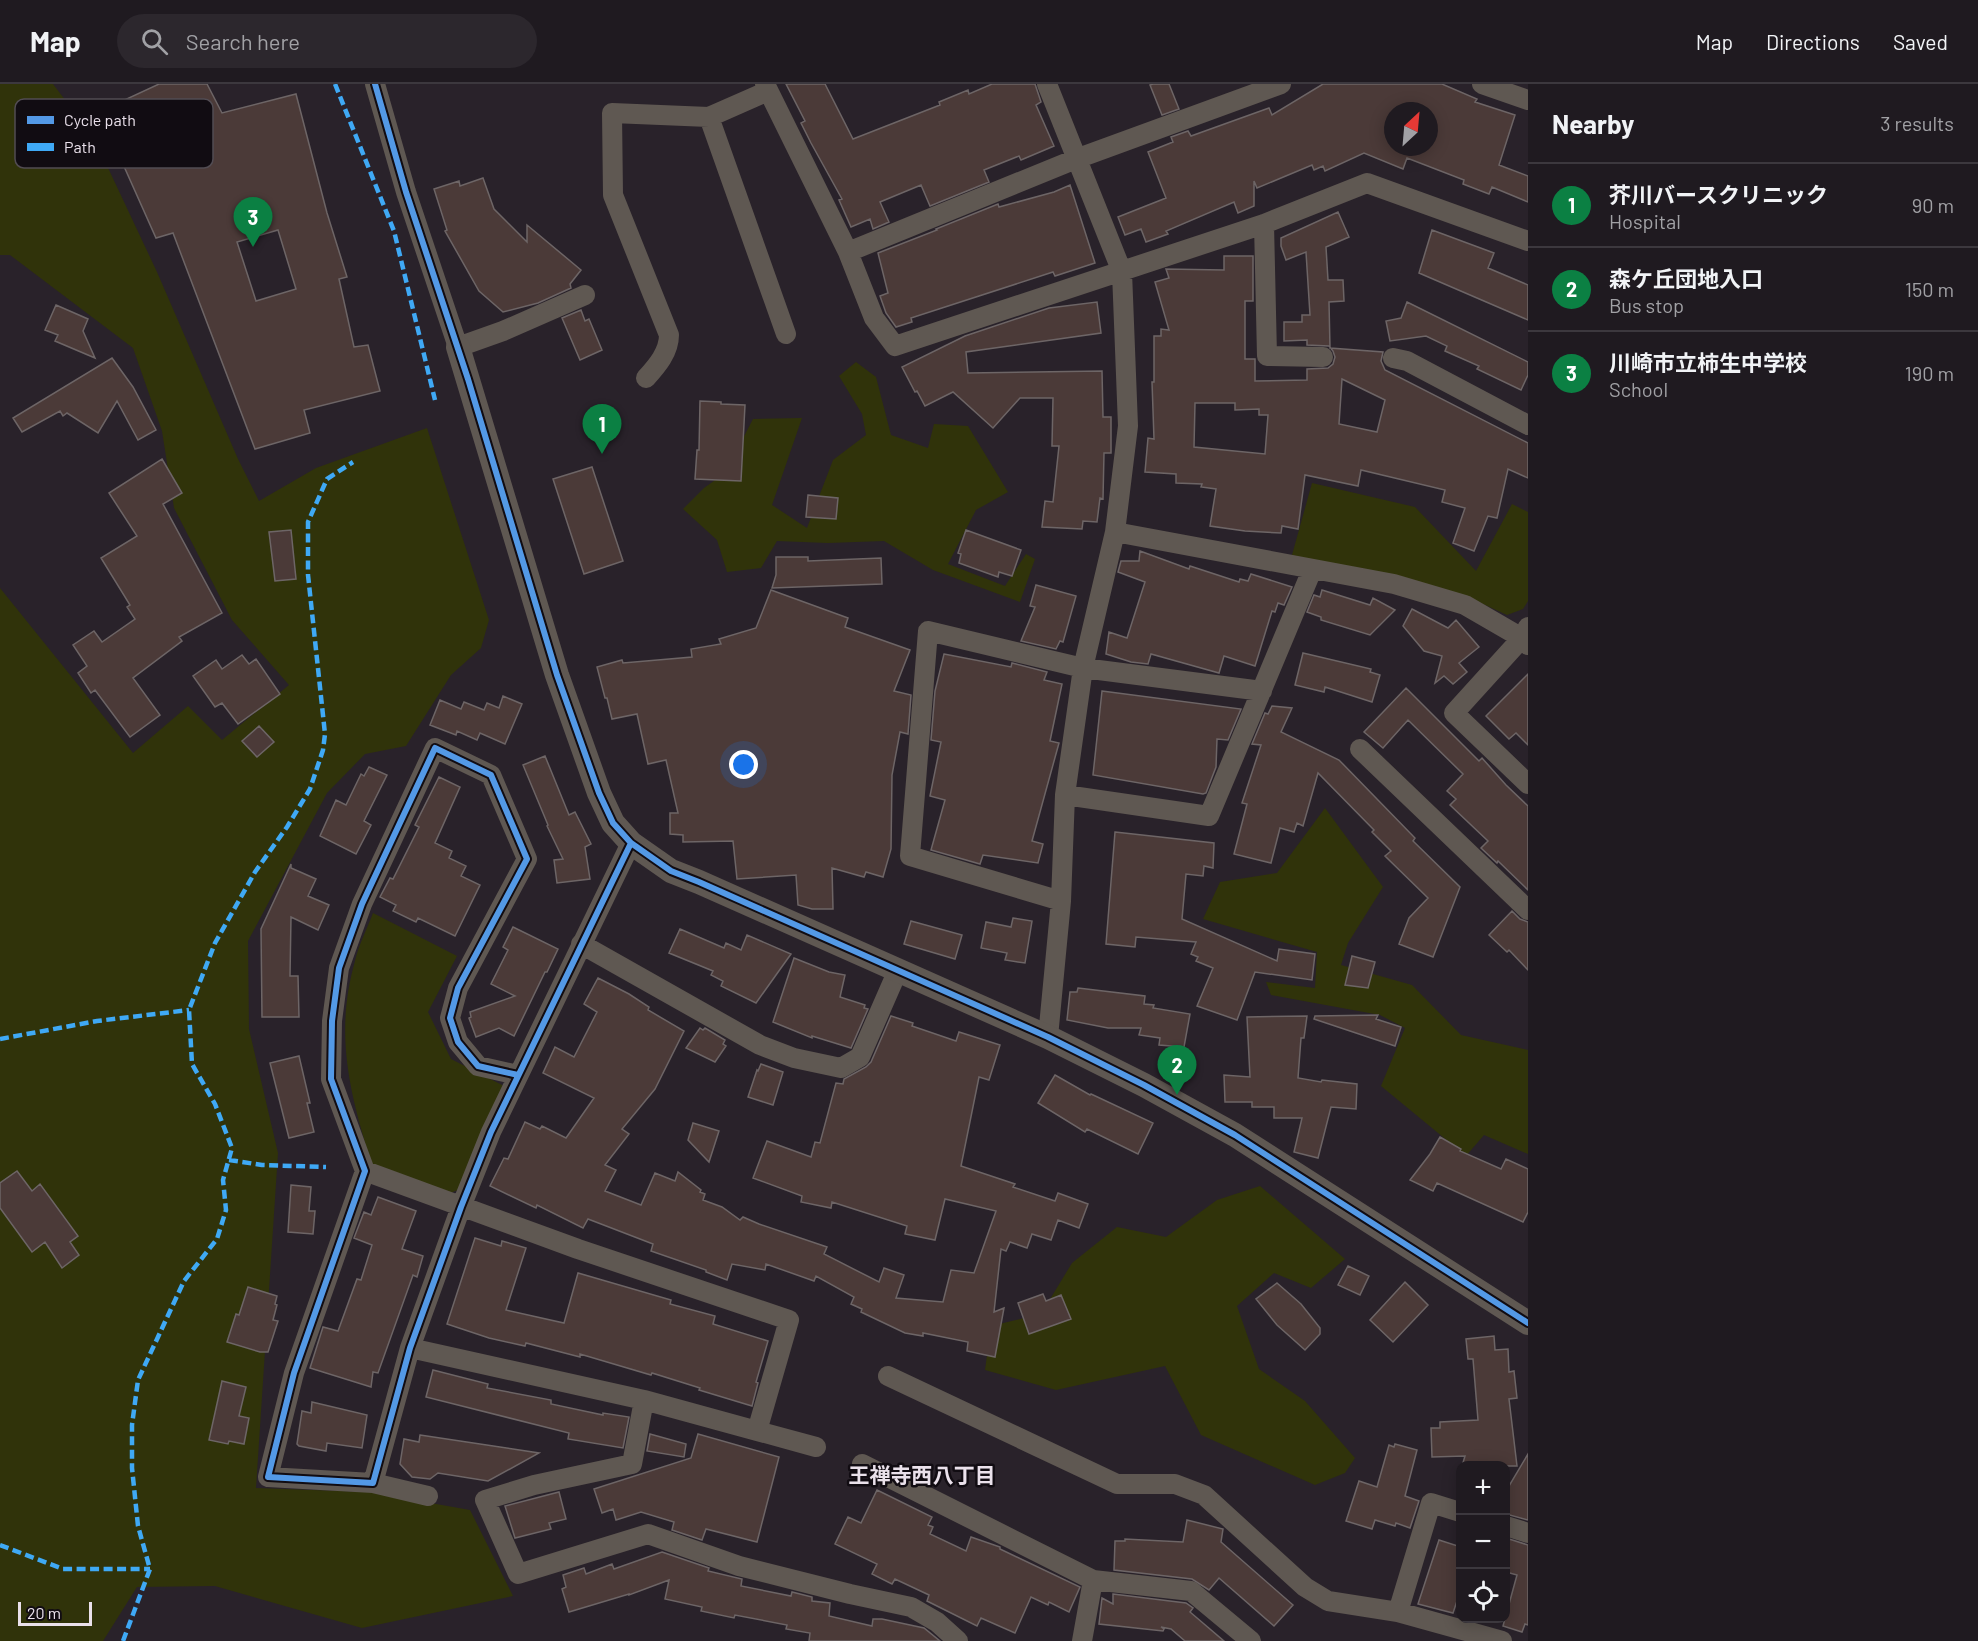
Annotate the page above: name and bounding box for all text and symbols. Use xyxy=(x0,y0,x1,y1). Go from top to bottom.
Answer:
search box xyxy=(117,14,537,68)
text: Map xyxy=(30,24,81,58)
icon: search xyxy=(138,25,171,58)
text: Search here xyxy=(186,28,300,54)
text: Map xyxy=(1696,29,1733,54)
text: Directions xyxy=(1766,29,1860,54)
text: Saved xyxy=(1893,29,1948,54)
legend xyxy=(15,99,213,168)
north arrow xyxy=(1384,102,1438,156)
text: Nearby xyxy=(1552,108,1634,139)
text: Cycle path xyxy=(64,110,136,129)
text: 3 results xyxy=(1880,111,1954,135)
text: Path xyxy=(64,137,96,156)
text: 芥川バースクリニック xyxy=(1609,181,1828,207)
text: 1 xyxy=(1568,193,1575,217)
text: 90 m xyxy=(1912,193,1954,217)
pin: 3 xyxy=(234,198,272,247)
text: Hospital xyxy=(1609,209,1681,233)
text: 森ケ丘団地入口 xyxy=(1609,265,1763,291)
text: 2 xyxy=(1566,277,1577,301)
text: 150 m xyxy=(1905,277,1954,301)
text: Bus stop xyxy=(1609,293,1684,317)
text: 川崎市立柿生中学校 xyxy=(1609,349,1807,375)
text: 3 xyxy=(1566,361,1577,385)
text: 190 m xyxy=(1905,361,1954,385)
text: School xyxy=(1609,377,1668,401)
pin: 1 xyxy=(582,404,622,454)
your location xyxy=(729,750,758,779)
pin: 2 xyxy=(1158,1046,1196,1095)
map controls xyxy=(1456,1461,1510,1623)
button: + xyxy=(1456,1461,1510,1515)
district label: 王禅寺西八丁目 xyxy=(849,1462,996,1487)
button: − xyxy=(1456,1515,1510,1569)
button: locate xyxy=(1456,1569,1510,1623)
scale bar xyxy=(18,1599,92,1626)
text: 20 m xyxy=(27,1603,61,1622)

